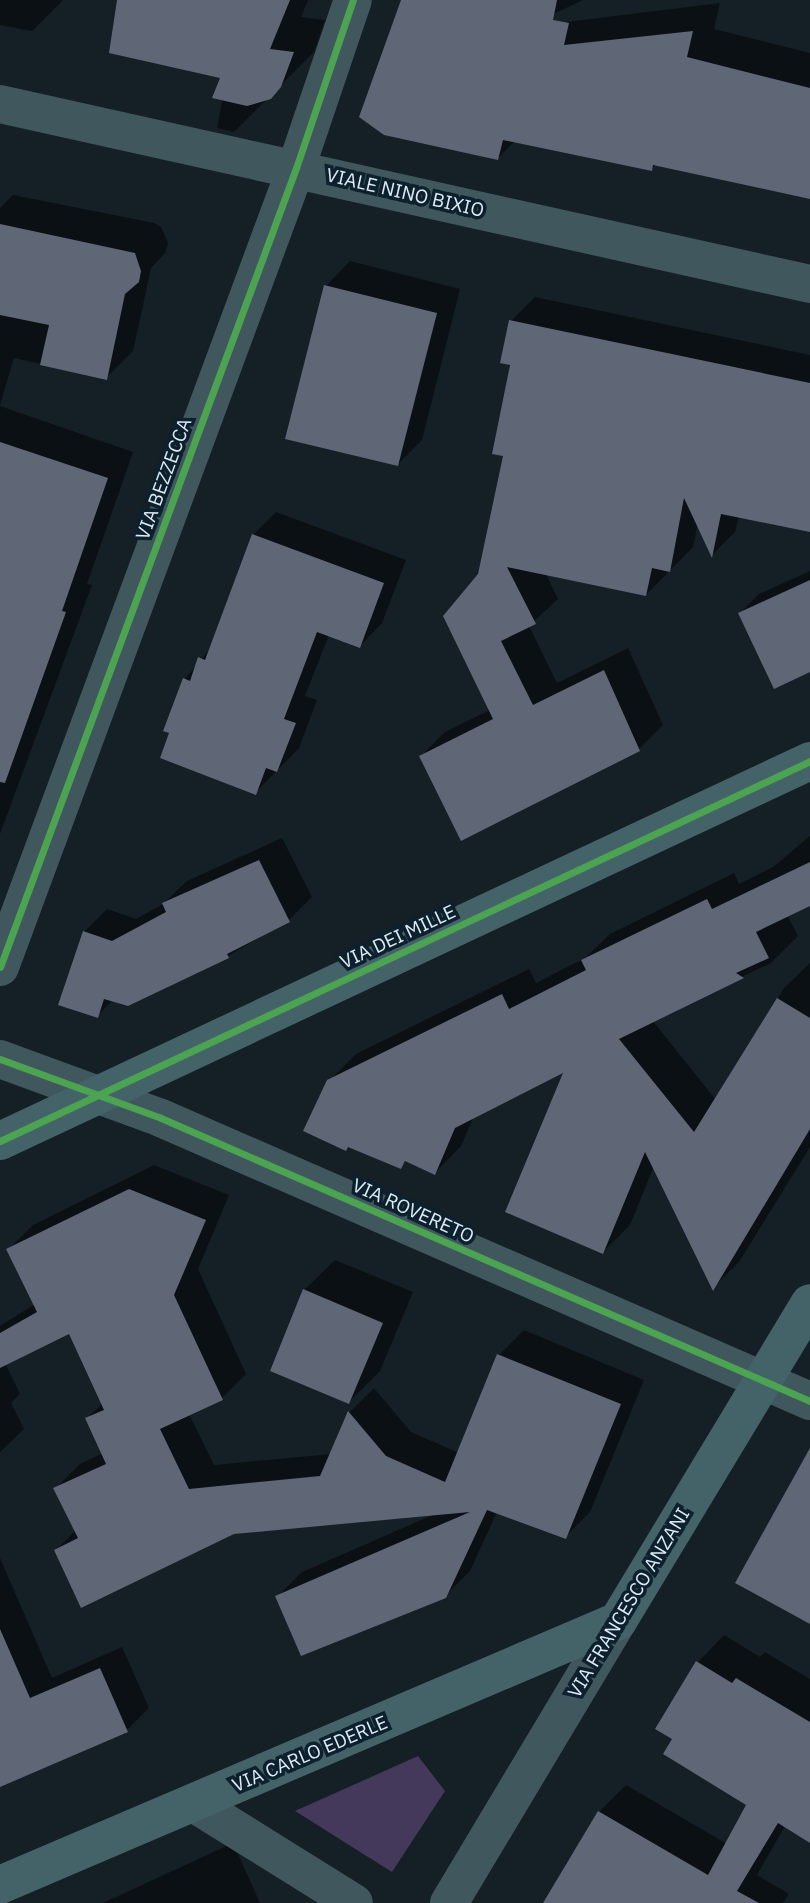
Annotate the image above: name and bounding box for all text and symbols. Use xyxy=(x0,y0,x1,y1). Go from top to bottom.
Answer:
street label: VIALE NINO BIXIO xyxy=(324,164,486,222)
street label: VIA BEZZECCA xyxy=(131,415,197,543)
street label: VIA DEI MILLE xyxy=(337,900,459,974)
street label: VIA ROVERETO xyxy=(349,1174,477,1248)
street label: VIA FRANCESCO ANZANI xyxy=(563,1504,695,1702)
street label: VIA CARLO EDERLE xyxy=(229,1711,391,1797)

